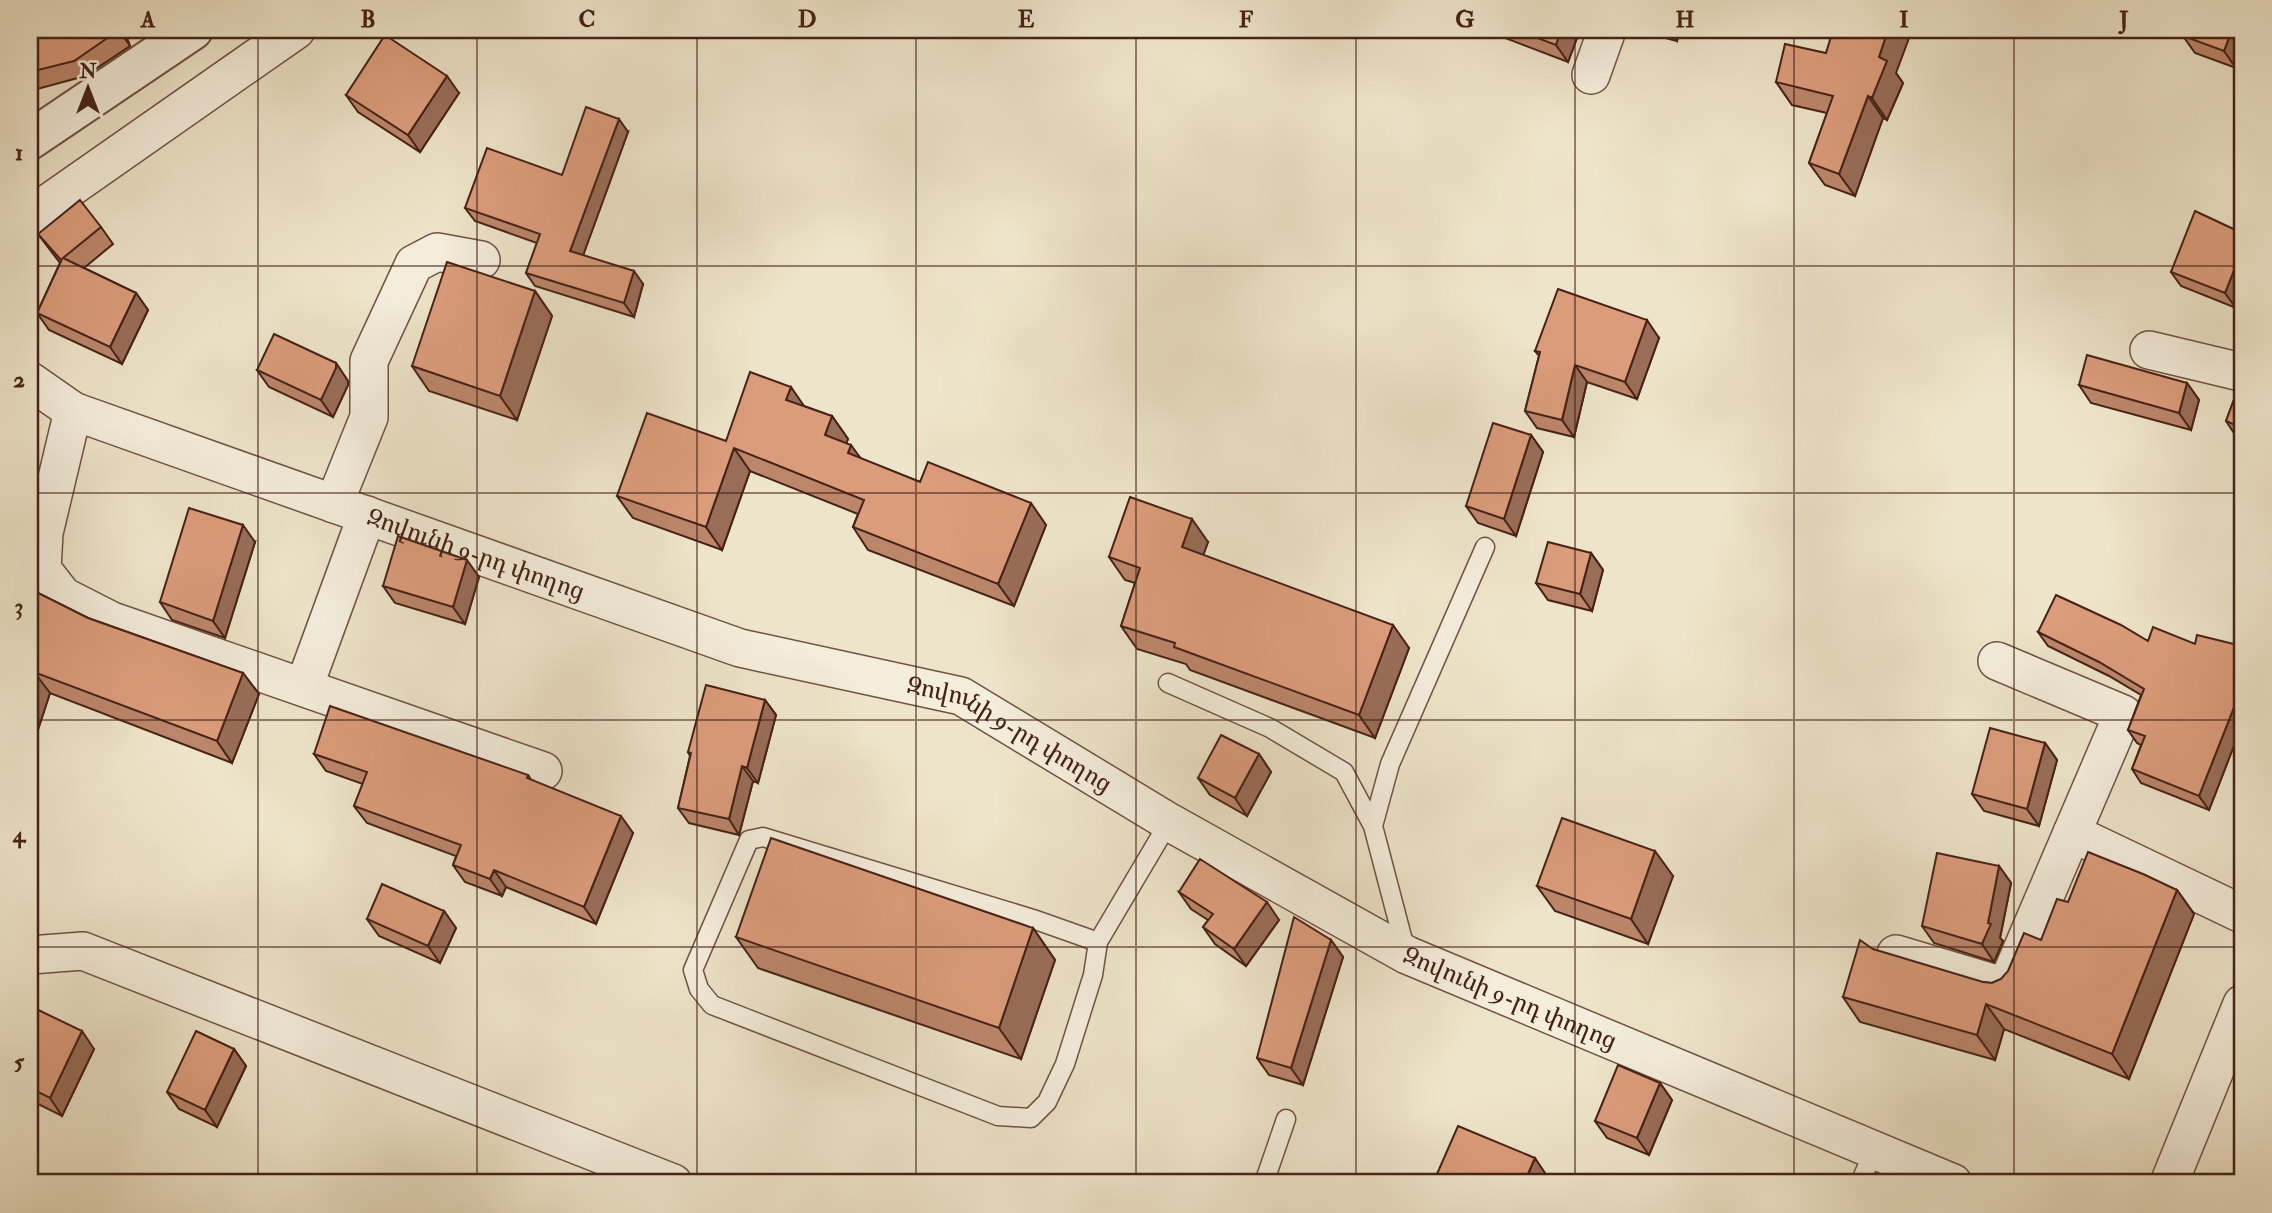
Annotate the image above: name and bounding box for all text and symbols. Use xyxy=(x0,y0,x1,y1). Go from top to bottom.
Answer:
text: A xyxy=(140,5,156,34)
text: B xyxy=(360,5,376,34)
text: C xyxy=(579,5,595,34)
text: D xyxy=(798,5,816,34)
text: E xyxy=(1018,5,1035,34)
text: F xyxy=(1239,5,1254,34)
text: G xyxy=(1455,5,1475,34)
text: H xyxy=(1676,5,1695,34)
text: I xyxy=(1899,5,1909,34)
text: J xyxy=(2118,5,2129,35)
north arrow xyxy=(52,52,122,122)
text: N xyxy=(78,60,97,84)
text: 1 xyxy=(15,138,23,167)
text: 2 xyxy=(13,365,25,394)
street label: Զովունի 9-րդ փողոց xyxy=(363,501,589,607)
text: 3 xyxy=(15,592,23,621)
street label: Զովունի 9-րդ փողոց xyxy=(904,669,1118,799)
text: 4 xyxy=(12,820,27,849)
street label: Զովունի 9-րդ փողոց xyxy=(1399,940,1622,1056)
text: 5 xyxy=(14,1047,25,1076)

